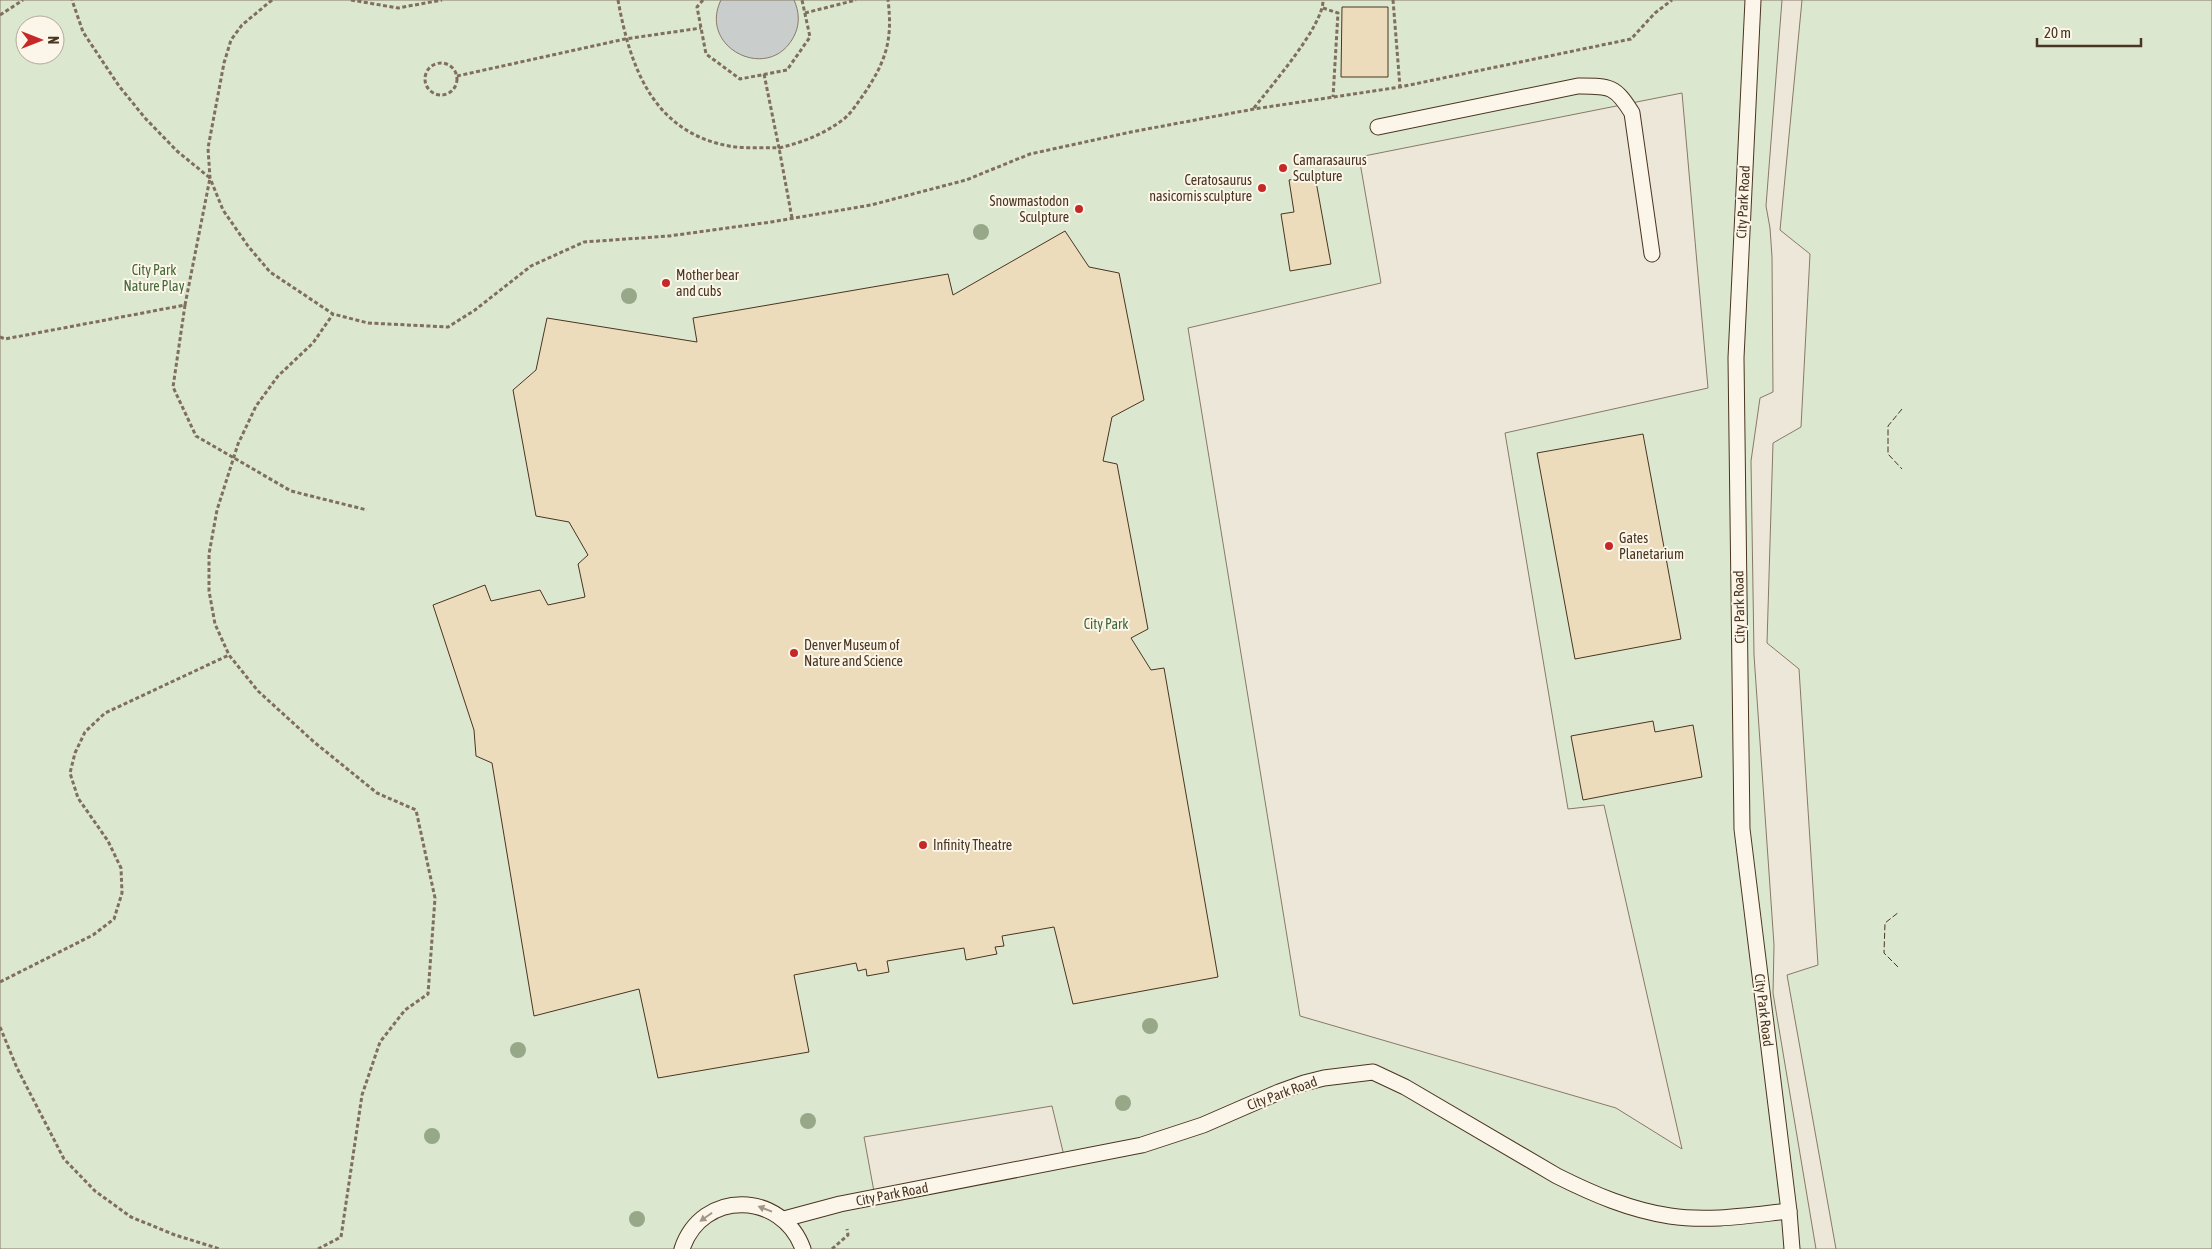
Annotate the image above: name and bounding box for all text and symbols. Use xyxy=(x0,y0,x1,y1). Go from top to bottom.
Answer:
north arrow xyxy=(15,15,65,65)
scale bar xyxy=(2037,15,2141,47)
text: 20 m xyxy=(2044,24,2071,41)
text: N xyxy=(45,36,61,44)
place label: Camarasaurus Sculpture xyxy=(1293,152,1367,184)
marker: Camarasaurus Sculpture xyxy=(1277,162,1289,174)
street label: City Park Road xyxy=(1733,165,1753,239)
place label: Ceratosaurus nasicornis sculpture xyxy=(1149,172,1252,204)
marker: Ceratosaurus nasicornis sculpture xyxy=(1256,182,1268,194)
place label: Snowmastodon Sculpture xyxy=(990,193,1069,225)
marker: Snowmastodon Sculpture xyxy=(1073,203,1085,215)
park label: City Park Nature Play xyxy=(124,262,185,294)
place label: Mother bear and cubs xyxy=(676,267,740,299)
marker: Mother bear and cubs xyxy=(660,277,672,289)
place label: Gates Planetarium xyxy=(1619,530,1684,562)
marker: Gates Planetarium xyxy=(1603,540,1615,552)
street label: City Park Road xyxy=(1730,570,1748,644)
park label: City Park xyxy=(1084,616,1128,632)
place label: Denver Museum of Nature and Science xyxy=(804,637,903,669)
marker: Denver Museum of Nature and Science xyxy=(788,647,800,659)
place label: Infinity Theatre xyxy=(933,837,1012,853)
marker: Infinity Theatre xyxy=(917,839,929,851)
street label: City Park Road xyxy=(1752,973,1776,1047)
street label: City Park Road xyxy=(1245,1073,1319,1113)
street label: City Park Road xyxy=(855,1179,929,1209)
one-way arrow xyxy=(758,1205,772,1213)
one-way arrow xyxy=(699,1212,712,1222)

